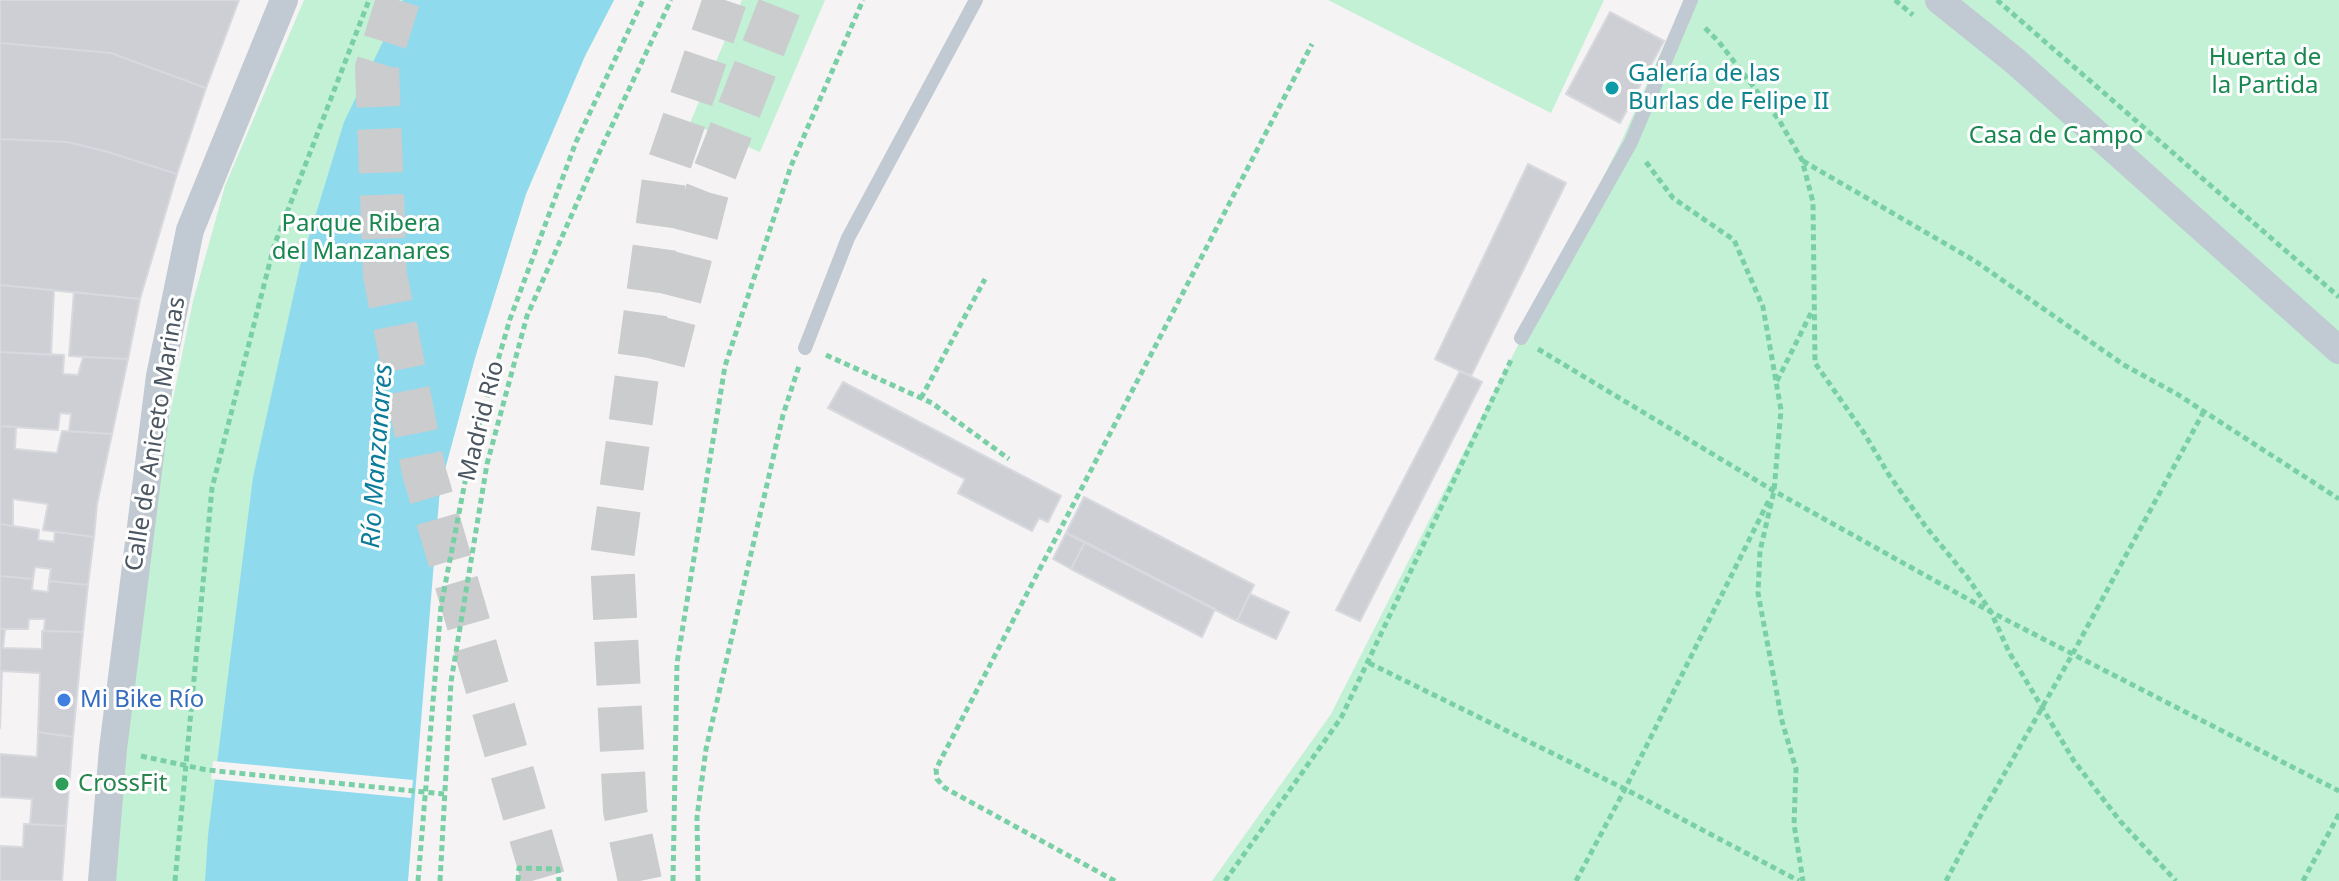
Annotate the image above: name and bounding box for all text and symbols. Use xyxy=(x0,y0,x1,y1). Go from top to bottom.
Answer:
park label: Huerta de la Partida xyxy=(2209,44,2321,100)
place label: Galería de las Burlas de Felipe II xyxy=(1628,60,1829,116)
marker: Galería de las Burlas de Felipe II xyxy=(1603,79,1621,97)
park label: Casa de Campo xyxy=(1969,122,2143,150)
park label: Parque Ribera del Manzanares xyxy=(272,210,450,266)
street label: Calle de Aniceto Marinas xyxy=(120,295,192,573)
street label: Madrid Río xyxy=(453,358,511,484)
water label: Río Manzanares xyxy=(356,363,400,549)
place label: Mi Bike Río xyxy=(80,686,204,714)
marker: Mi Bike Río xyxy=(55,691,73,709)
place label: CrossFit xyxy=(78,770,167,798)
marker: CrossFit xyxy=(53,775,71,793)

